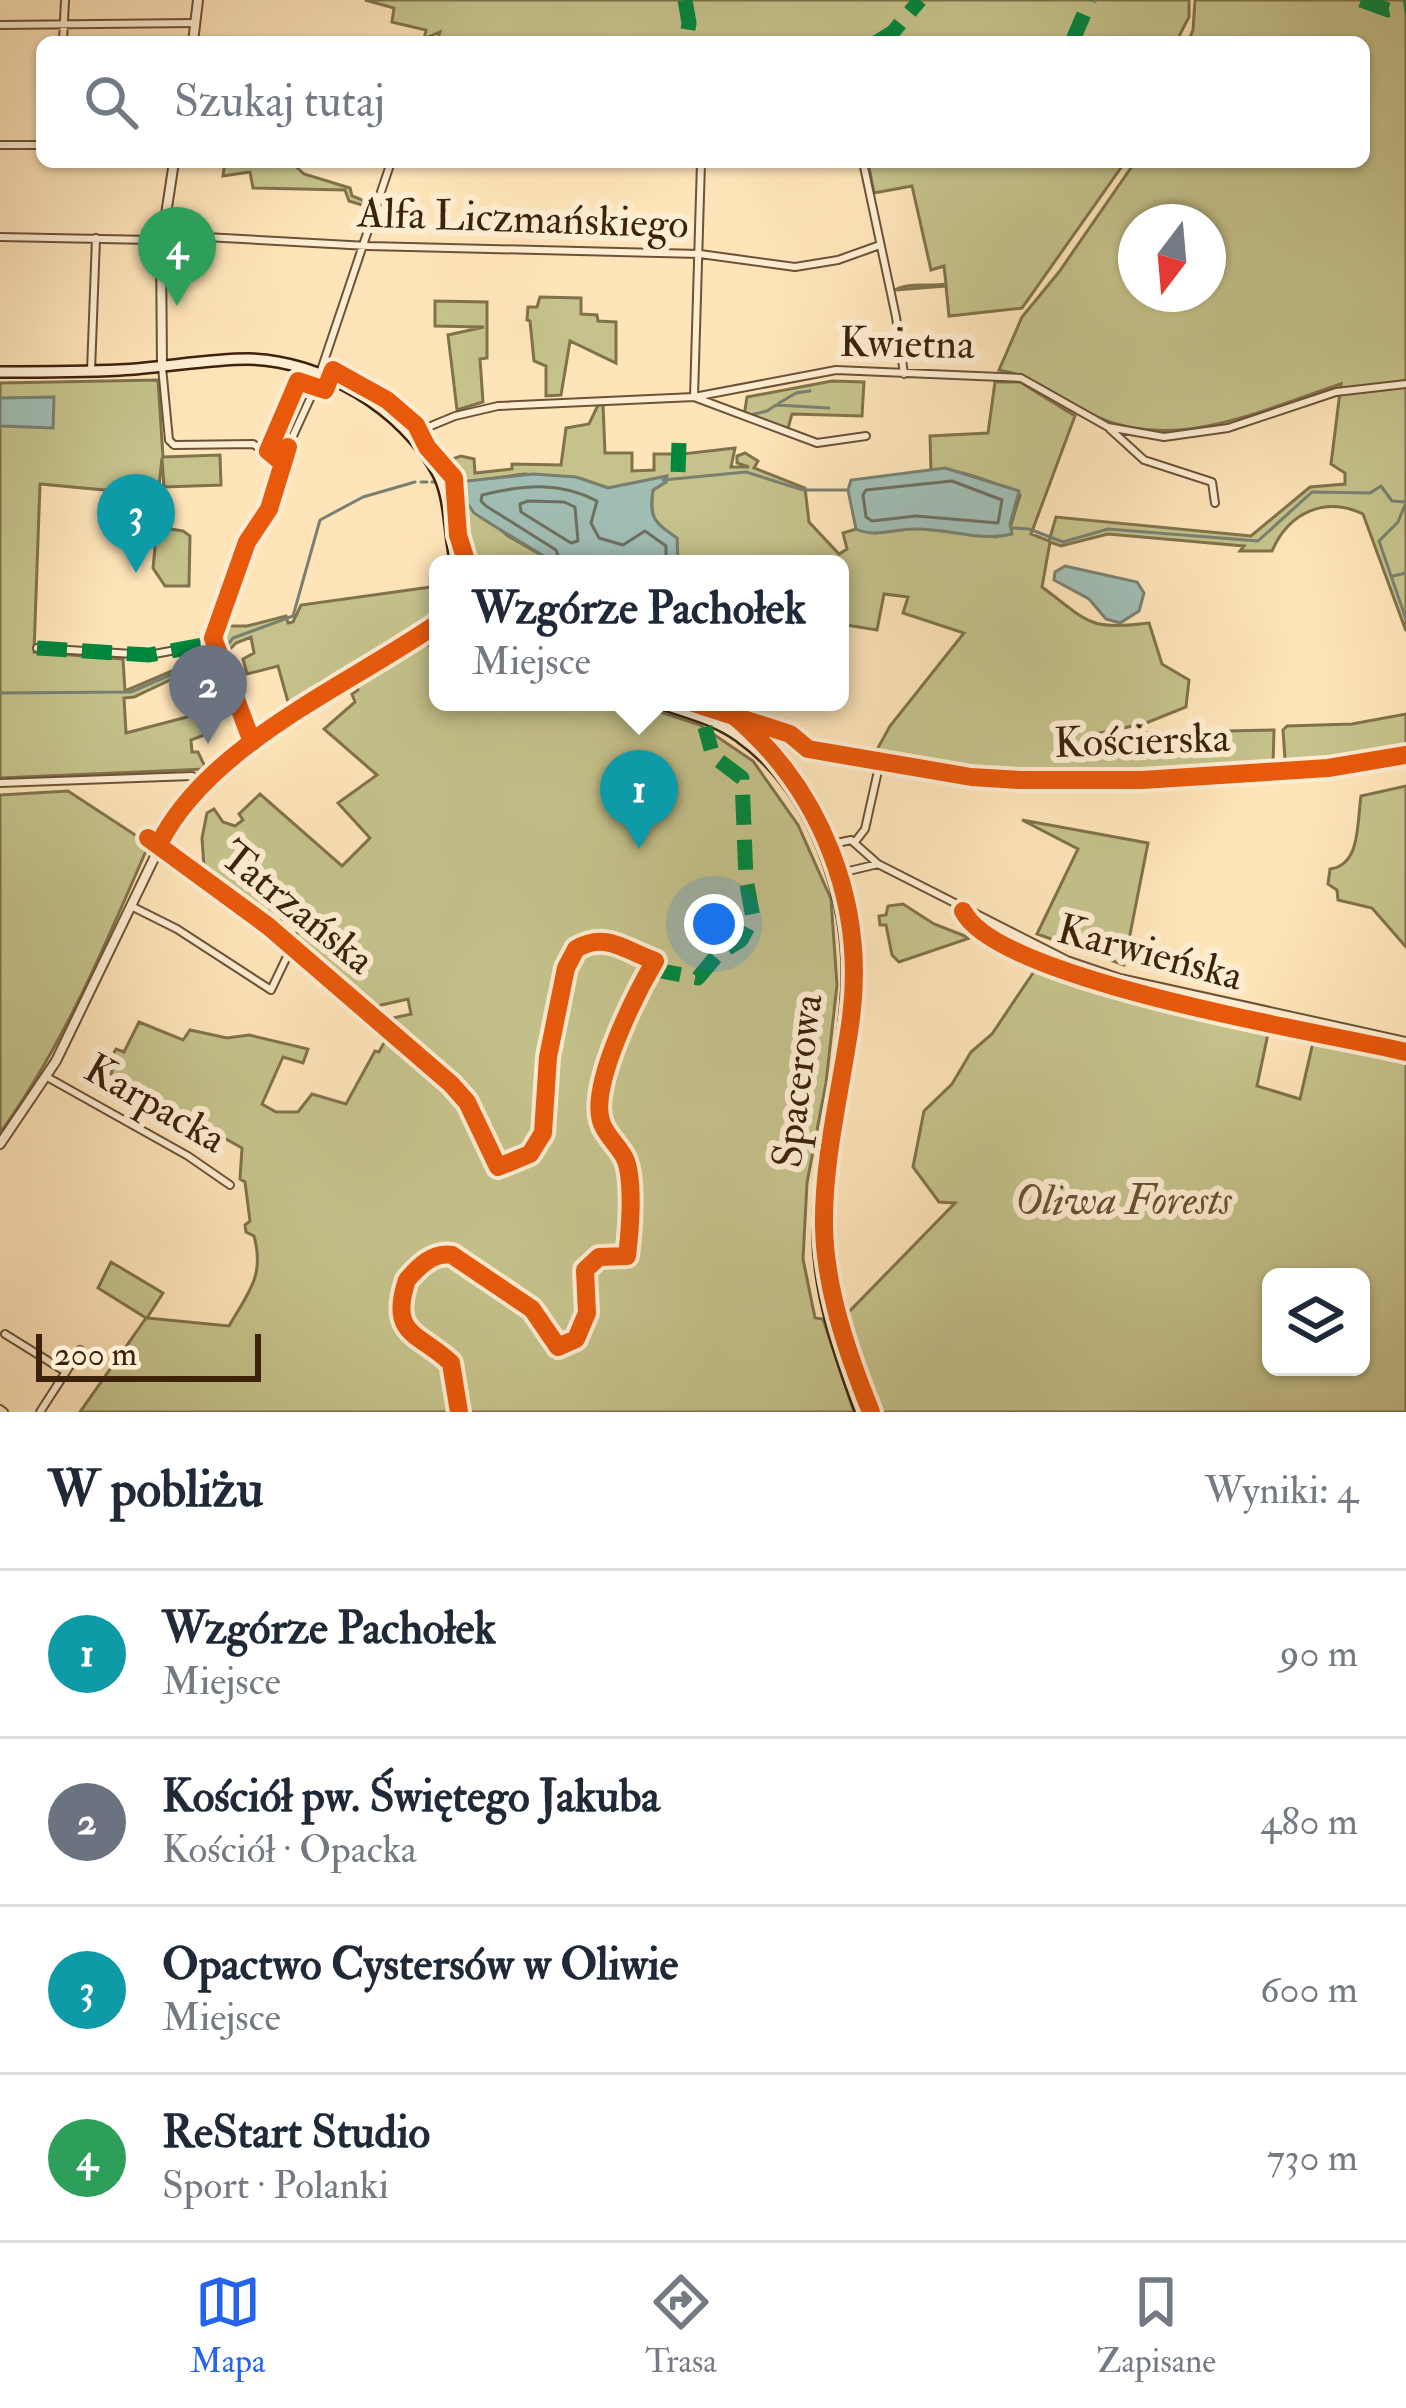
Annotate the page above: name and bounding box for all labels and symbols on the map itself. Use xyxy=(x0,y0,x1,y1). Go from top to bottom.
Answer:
street label: Alfa Liczmańskiego xyxy=(356,187,689,251)
north arrow xyxy=(1118,204,1226,312)
pin: 4 xyxy=(138,207,216,306)
street label: Kwietna xyxy=(839,317,976,371)
pin: 3 xyxy=(97,474,175,573)
pin: 2 xyxy=(169,645,247,744)
street label: Kościerska xyxy=(1053,712,1231,770)
pin: 1 xyxy=(600,750,678,849)
street label: Tatrzańska xyxy=(209,830,385,986)
your location xyxy=(684,894,744,954)
street label: Karwieńska xyxy=(1052,903,1249,1003)
street label: Spacerowa xyxy=(762,990,835,1171)
street label: Karpacka xyxy=(75,1043,236,1166)
park label: Oliwa Forests xyxy=(1014,1175,1233,1227)
scale bar xyxy=(36,1328,261,1381)

